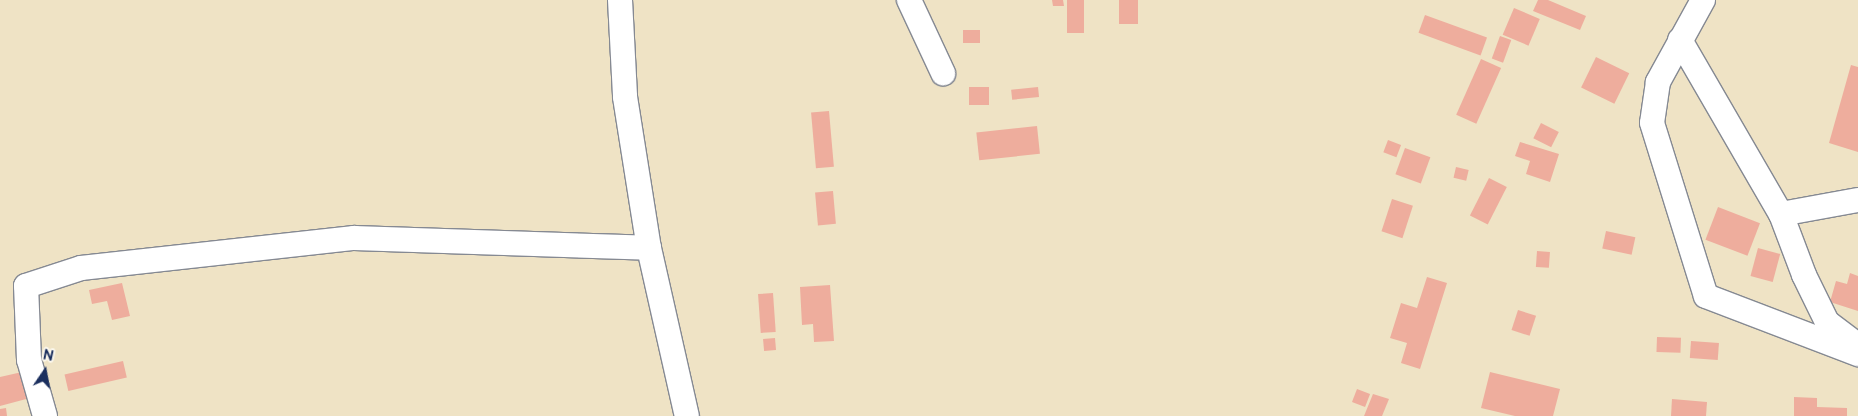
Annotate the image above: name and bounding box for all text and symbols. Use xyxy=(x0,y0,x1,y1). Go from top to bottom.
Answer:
north arrow xyxy=(20,346,70,396)
text: N xyxy=(41,346,55,365)

